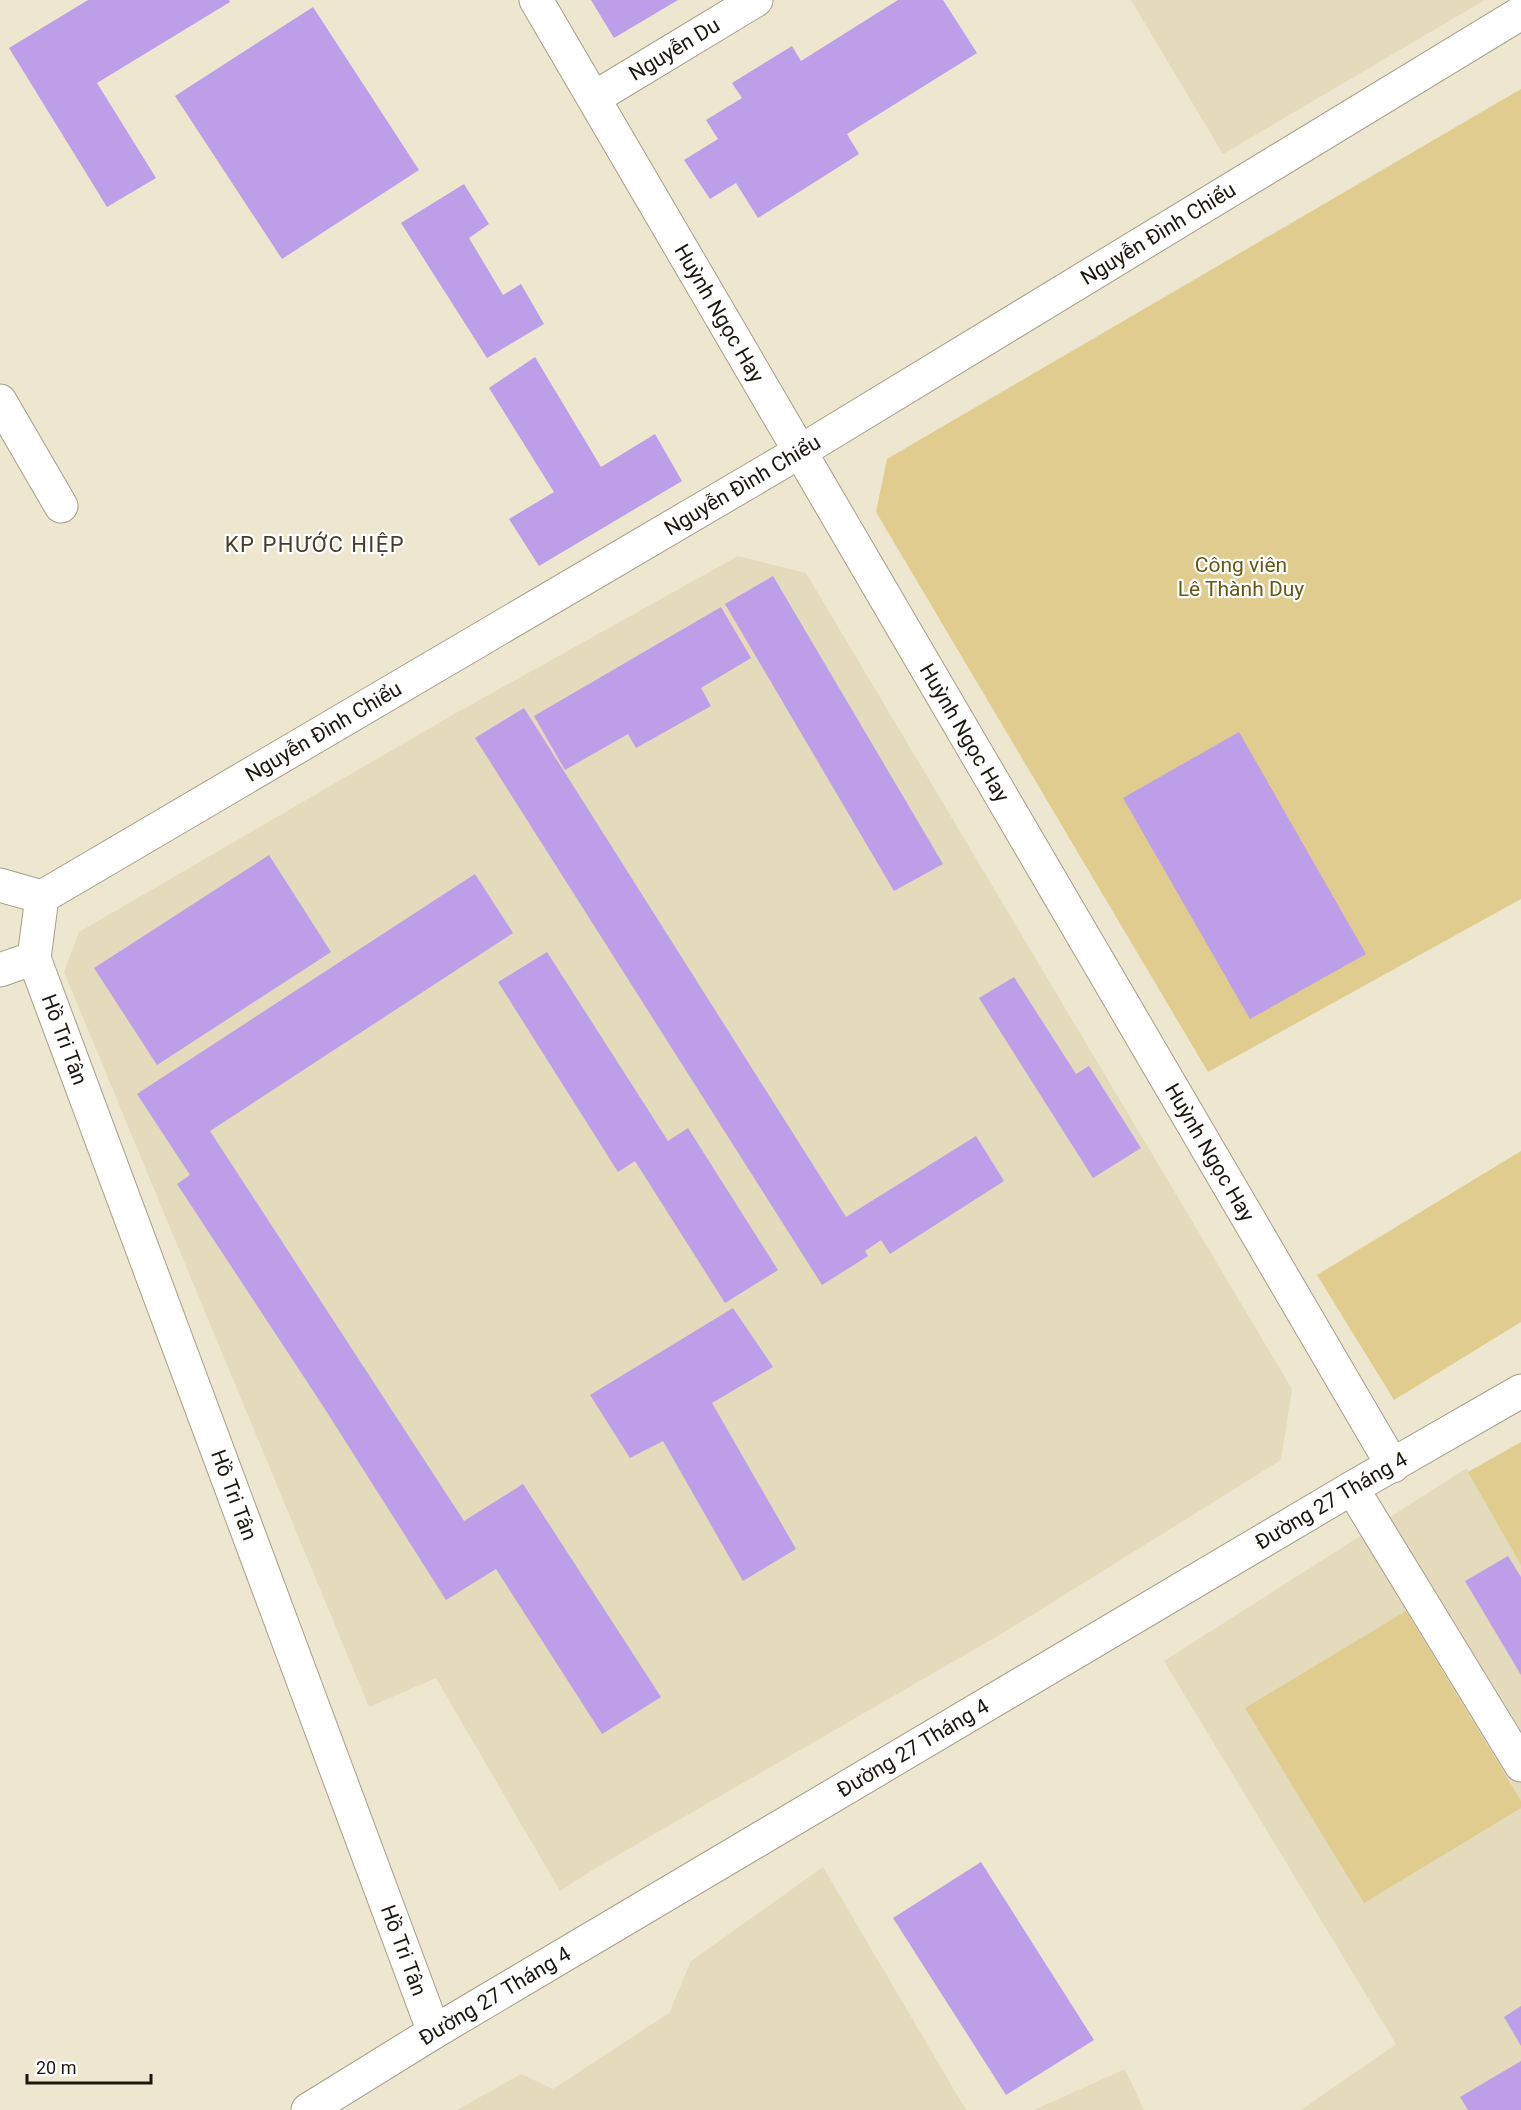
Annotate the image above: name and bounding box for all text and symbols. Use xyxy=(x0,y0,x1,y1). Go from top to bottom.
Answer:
street label: Nguyễn Du xyxy=(625,13,724,86)
street label: Nguyễn Đình Chiểu xyxy=(1076,177,1240,290)
street label: Huỳnh Ngọc Hay xyxy=(669,240,769,387)
street label: Nguyễn Đình Chiểu xyxy=(660,430,825,541)
district label: KP PHƯỚC HIỆP xyxy=(225,531,405,557)
park label: Công viên Lê Thành Duy xyxy=(1178,553,1304,601)
street label: Huỳnh Ngọc Hay xyxy=(915,660,1014,806)
street label: Nguyễn Đình Chiểu xyxy=(241,676,406,787)
street label: Hồ Tri Tân xyxy=(37,991,92,1088)
street label: Huỳnh Ngọc Hay xyxy=(1160,1079,1260,1226)
street label: Hồ Tri Tân xyxy=(206,1446,262,1544)
street label: Đường 27 Tháng 4 xyxy=(1251,1447,1412,1555)
street label: Đường 27 Tháng 4 xyxy=(833,1694,993,1802)
street label: Hồ Tri Tân xyxy=(376,1902,431,1999)
street label: Đường 27 Tháng 4 xyxy=(415,1942,575,2050)
scale bar xyxy=(27,2047,152,2085)
text: 20 m xyxy=(36,2057,76,2078)

